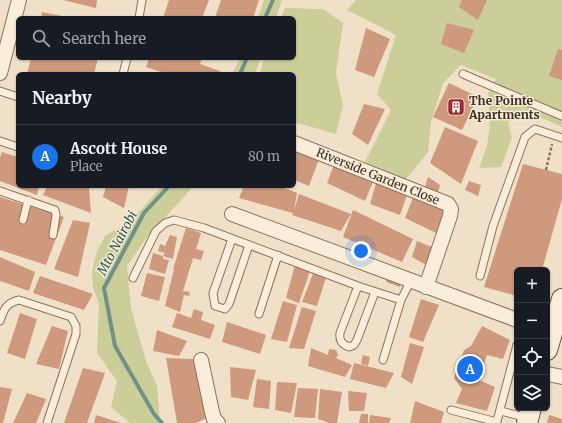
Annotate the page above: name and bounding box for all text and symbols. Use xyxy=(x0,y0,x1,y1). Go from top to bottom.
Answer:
search box xyxy=(16,16,296,60)
icon: search xyxy=(30,27,52,49)
text: Search here xyxy=(62,29,146,48)
text: Nearby xyxy=(32,87,92,109)
place label: The Pointe Apartments xyxy=(468,93,540,122)
building icon: The Pointe Apartments xyxy=(446,97,466,117)
text: Ascott House xyxy=(70,139,167,158)
street label: Riverside Garden Close xyxy=(314,144,442,208)
text: A xyxy=(40,148,50,165)
text: 80 m xyxy=(248,148,280,165)
text: Place xyxy=(70,158,103,175)
water label: Mto Nairobi xyxy=(93,208,141,279)
your location xyxy=(351,241,371,261)
map controls xyxy=(514,267,550,411)
button: + xyxy=(514,267,550,303)
button: − xyxy=(514,303,550,339)
button: locate xyxy=(514,339,550,375)
pin: A xyxy=(457,354,483,384)
button: layers xyxy=(514,375,550,411)

